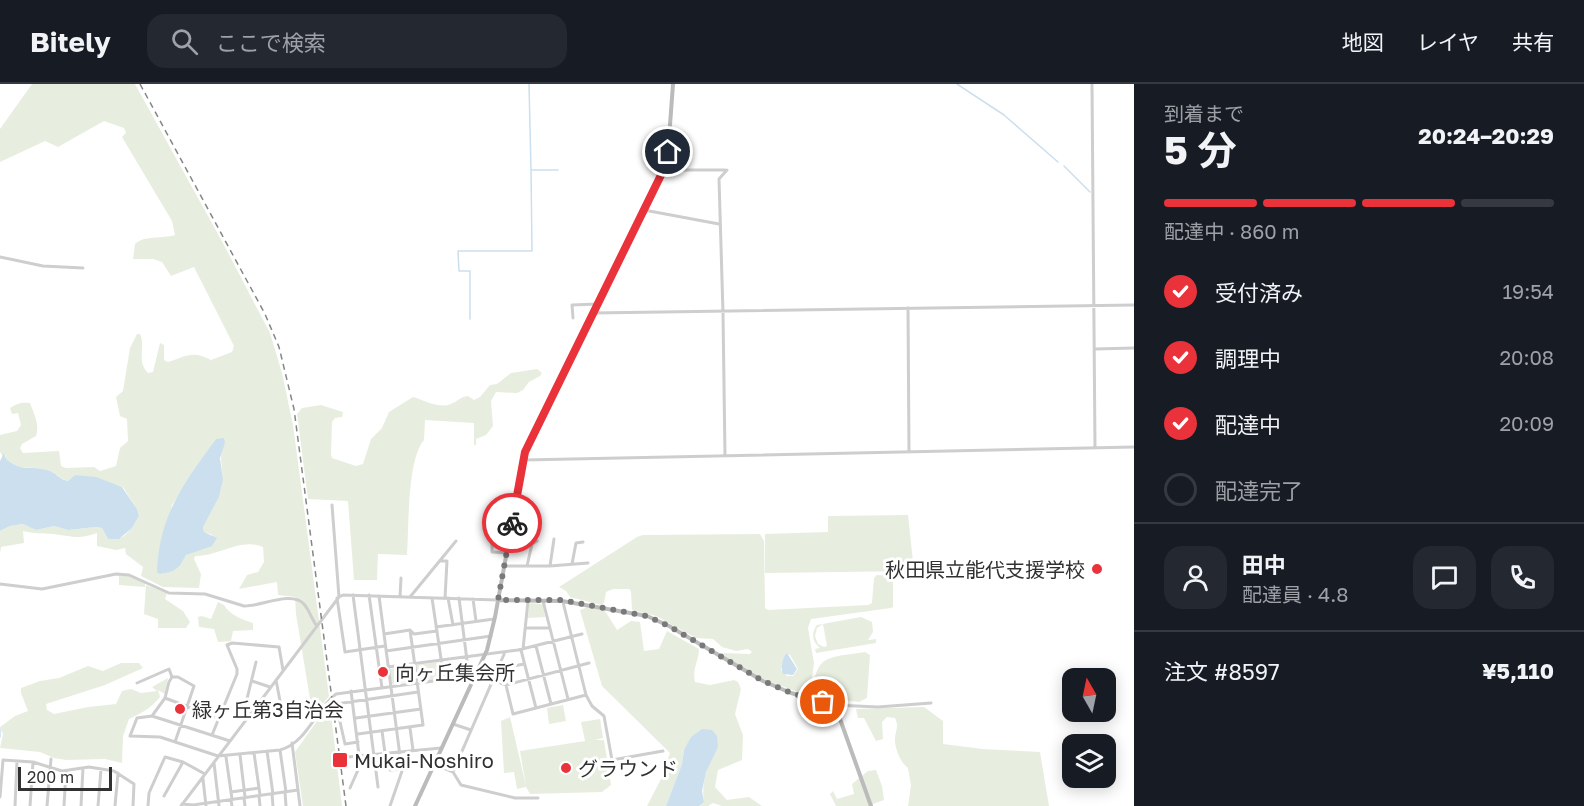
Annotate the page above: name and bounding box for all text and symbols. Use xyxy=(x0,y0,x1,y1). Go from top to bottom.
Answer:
search box xyxy=(147,14,567,68)
text: Bitely xyxy=(30,25,111,58)
icon: search xyxy=(168,25,201,58)
text: ここで検索 xyxy=(216,29,326,56)
text: 地図 xyxy=(1342,29,1384,55)
text: レイヤ xyxy=(1417,29,1479,55)
text: 共有 xyxy=(1512,29,1554,55)
text: 到着まで xyxy=(1164,101,1244,125)
text: 20:24–20:29 xyxy=(1418,122,1554,149)
pin xyxy=(642,126,693,177)
text: 5 分 xyxy=(1164,126,1237,173)
icon: home xyxy=(651,135,684,168)
text: 配達中 · 860 m xyxy=(1164,219,1299,243)
icon: check xyxy=(1164,275,1197,308)
text: 受付済み xyxy=(1215,279,1303,306)
text: 19:54 xyxy=(1502,279,1554,303)
icon: check xyxy=(1164,341,1197,374)
text: 調理中 xyxy=(1215,345,1281,372)
text: 20:08 xyxy=(1499,345,1554,369)
icon: check xyxy=(1164,407,1197,440)
text: 配達中 xyxy=(1215,411,1281,438)
text: 20:09 xyxy=(1500,411,1554,435)
text: 配達完了 xyxy=(1215,477,1303,504)
courier xyxy=(482,493,542,553)
icon: bike xyxy=(496,507,529,540)
button: person xyxy=(1164,546,1227,609)
button: chat xyxy=(1413,546,1476,609)
button: phone xyxy=(1491,546,1554,609)
text: 田中 xyxy=(1242,551,1286,578)
place label: 秋田県立能代支援学校 xyxy=(885,557,1085,581)
marker: 秋田県立能代支援学校 xyxy=(1090,562,1104,576)
text: 配達員 · 4.8 xyxy=(1242,582,1348,606)
text: ¥5,110 xyxy=(1482,657,1554,684)
text: 注文 #8597 xyxy=(1164,658,1280,685)
place label: 向ヶ丘集会所 xyxy=(395,660,515,684)
marker: 向ヶ丘集会所 xyxy=(376,665,390,679)
north arrow xyxy=(1062,668,1116,722)
map controls xyxy=(1062,668,1116,788)
pin xyxy=(797,676,848,727)
icon: bag xyxy=(806,685,839,718)
place label: 緑ヶ丘第3自治会 xyxy=(192,697,344,721)
marker: 緑ヶ丘第3自治会 xyxy=(173,702,187,716)
button: layers xyxy=(1062,734,1116,788)
place label: Mukai-Noshiro xyxy=(354,748,494,772)
marker: Mukai-Noshiro xyxy=(331,751,349,769)
place label: グラウンド xyxy=(578,756,678,780)
marker: グラウンド xyxy=(559,761,573,775)
scale bar xyxy=(18,764,112,792)
text: 200 m xyxy=(27,767,74,787)

